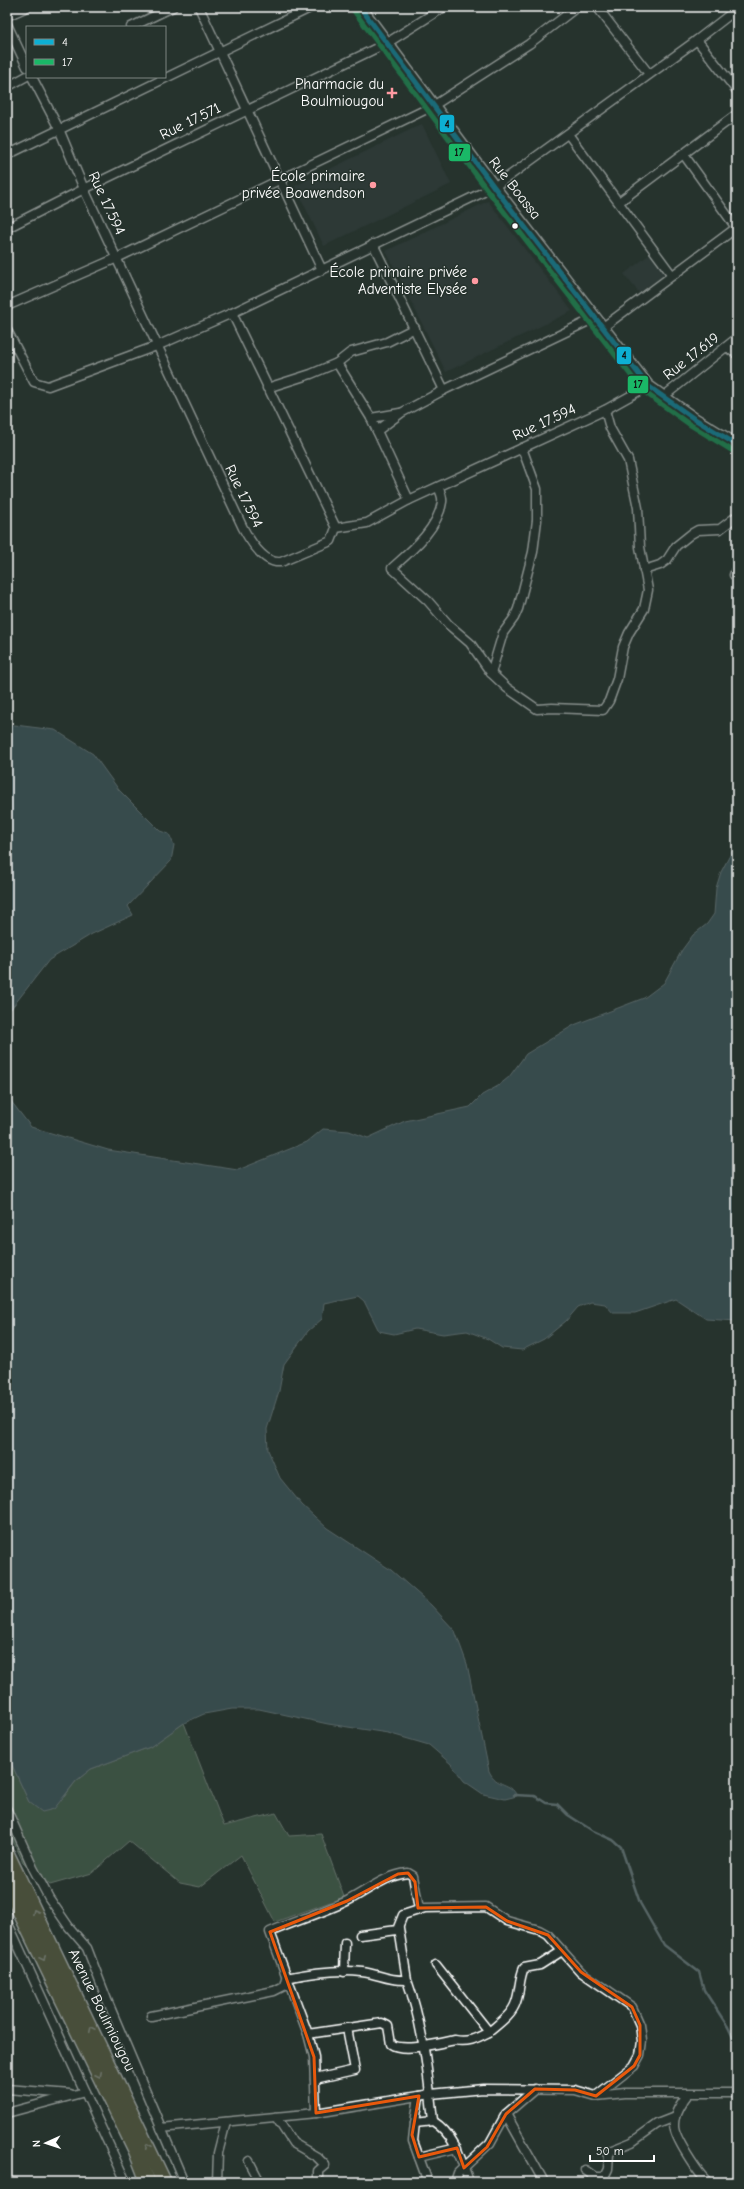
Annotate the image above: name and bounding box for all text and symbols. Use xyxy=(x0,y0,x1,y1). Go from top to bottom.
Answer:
legend xyxy=(26,26,166,78)
text: 4 xyxy=(62,35,68,49)
text: 17 xyxy=(62,55,73,69)
place label: Pharmacie du Boulmiougou xyxy=(295,75,384,110)
marker: Pharmacie du Boulmiougou xyxy=(387,88,397,98)
street label: Rue 17.571 xyxy=(157,99,223,143)
line badge: 4 xyxy=(439,114,455,133)
text: 4 xyxy=(444,118,450,131)
line badge: 17 xyxy=(448,143,471,162)
text: 17 xyxy=(454,146,464,159)
street label: Rue Boassa xyxy=(485,153,545,223)
place label: École primaire privée Boawendson xyxy=(242,166,365,202)
street label: Rue 17.594 xyxy=(85,168,129,238)
marker: École primaire privée Boawendson xyxy=(368,180,378,190)
unlabelled marker xyxy=(510,221,520,231)
place label: École primaire privée Adventiste Elysée xyxy=(330,262,467,298)
marker: École primaire privée Adventiste Elysée xyxy=(470,276,480,286)
street label: Rue 17.619 xyxy=(659,328,723,384)
line badge: 4 xyxy=(616,346,632,365)
text: 4 xyxy=(621,349,627,362)
line badge: 17 xyxy=(627,375,649,394)
text: 17 xyxy=(633,378,643,391)
street label: Rue 17.594 xyxy=(509,400,579,444)
street label: Rue 17.594 xyxy=(221,462,267,530)
one-way arrow xyxy=(33,1909,40,1916)
street label: Avenue Boulmiougou xyxy=(65,1946,139,2074)
one-way arrow xyxy=(38,1954,45,1961)
one-way arrow xyxy=(89,2026,97,2033)
one-way arrow xyxy=(94,2071,102,2078)
north arrow xyxy=(26,2123,66,2163)
scale bar xyxy=(590,2137,654,2163)
text: N xyxy=(30,2140,43,2147)
one-way arrow xyxy=(145,2143,153,2151)
text: 50 m xyxy=(596,2144,624,2158)

